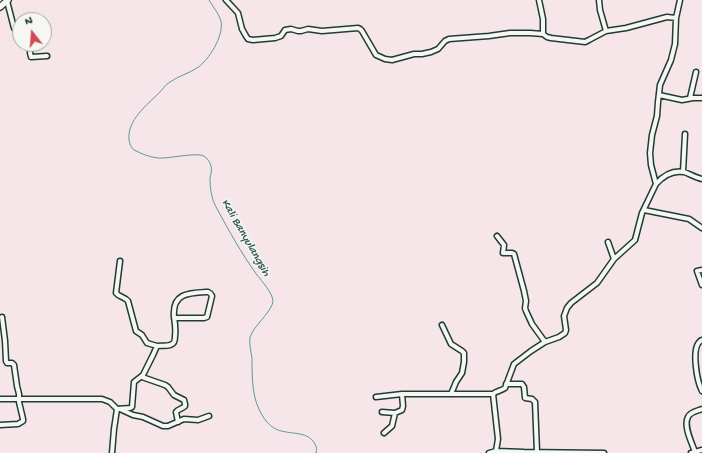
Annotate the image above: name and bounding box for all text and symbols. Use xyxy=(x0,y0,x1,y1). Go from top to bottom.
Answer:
north arrow xyxy=(12,12,52,52)
text: N xyxy=(24,15,34,28)
water label: Kali Banyulangsih xyxy=(217,197,273,279)

